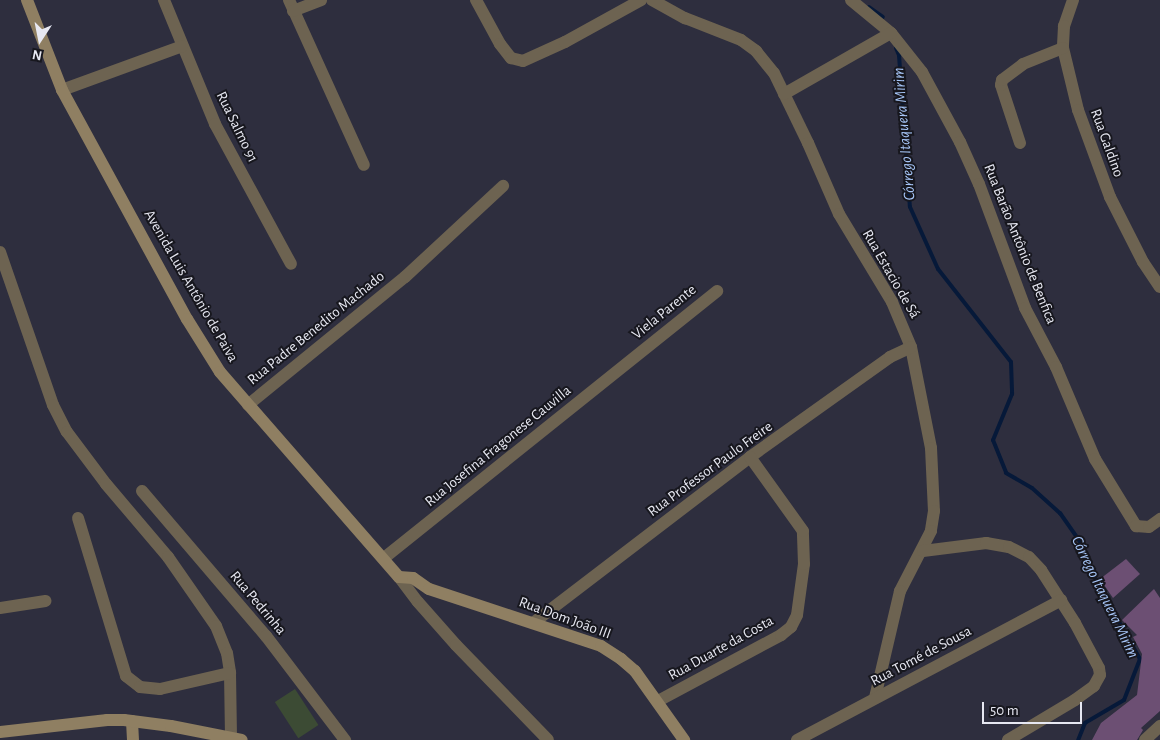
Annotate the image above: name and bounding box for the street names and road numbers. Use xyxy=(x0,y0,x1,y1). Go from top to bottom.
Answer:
street label: Rua Salmo 91 xyxy=(212,89,262,165)
street label: Rua Galdino xyxy=(1086,107,1128,179)
street label: Rua Barão Antônio de Benfica xyxy=(980,161,1060,327)
street label: Avenida Luis Antônio de Paiva xyxy=(140,207,242,365)
street label: Rua Estacio de Sá xyxy=(858,226,924,322)
street label: Rua Padre Benedito Machado xyxy=(244,267,388,389)
street label: Viela Parente xyxy=(628,281,700,343)
street label: Rua Josefina Fragonese Cauvilla xyxy=(421,381,575,511)
street label: Rua Professor Paulo Freire xyxy=(644,418,776,520)
street label: Rua Pedrinha xyxy=(226,567,290,639)
street label: Rua Dom João III xyxy=(516,593,614,643)
street label: Rua Duarte da Costa xyxy=(665,612,777,684)
street label: Rua Tomé de Sousa xyxy=(868,622,974,690)

